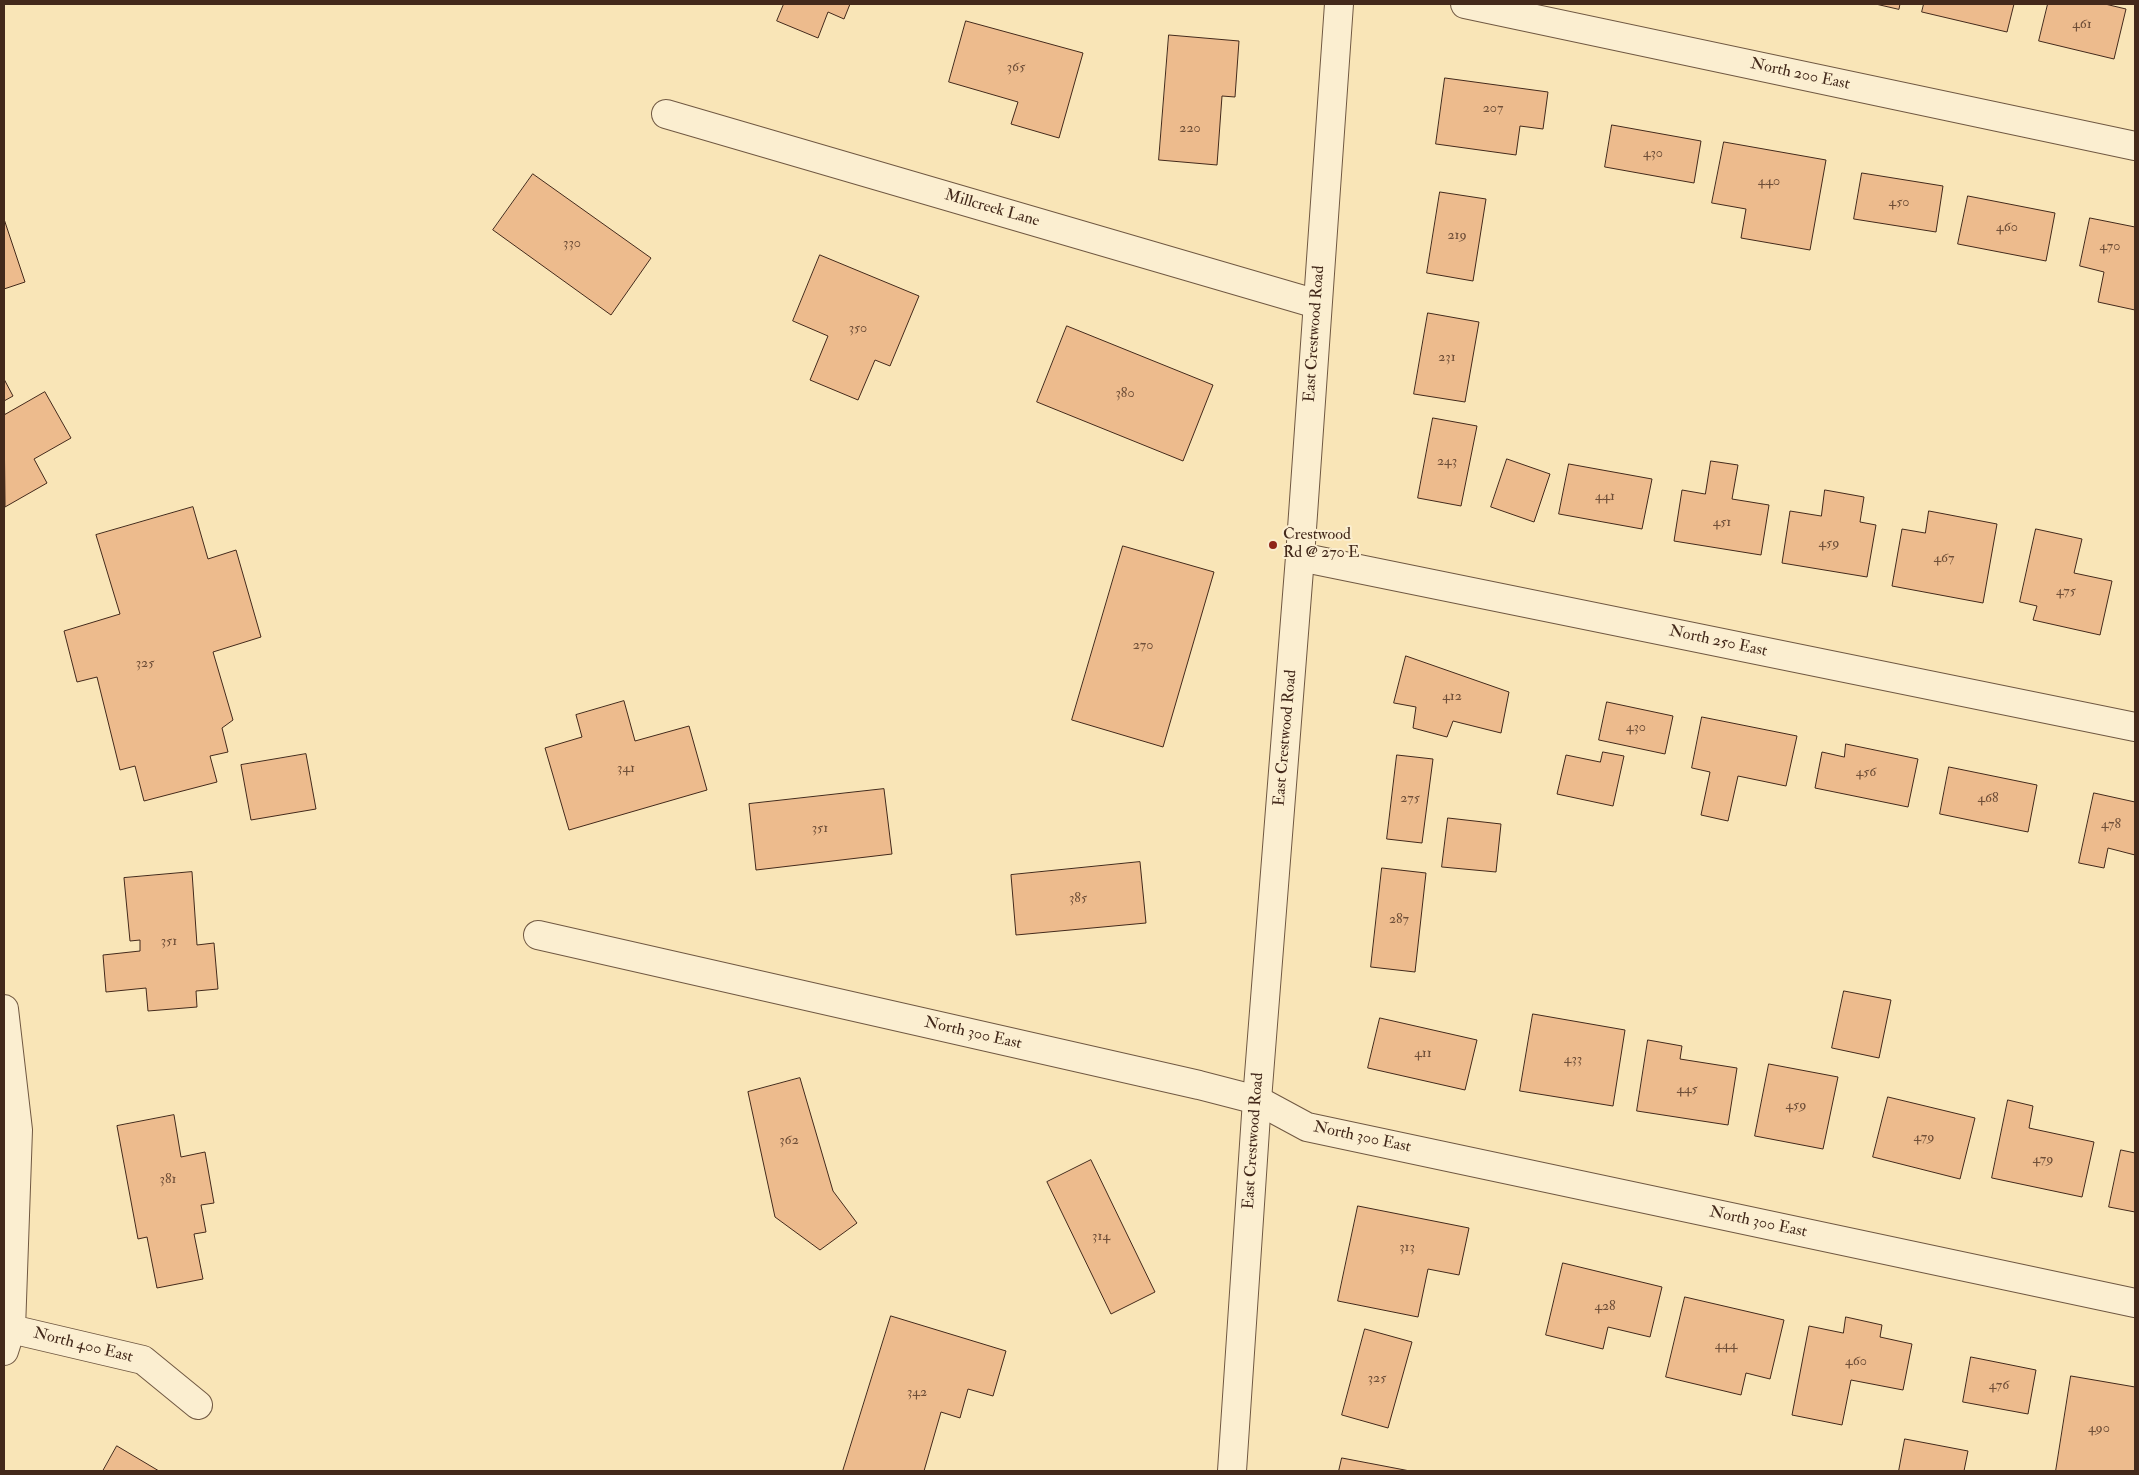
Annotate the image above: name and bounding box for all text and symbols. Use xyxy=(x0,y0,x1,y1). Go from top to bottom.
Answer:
house number: 461 xyxy=(2072,17,2092,33)
street label: North 200 East xyxy=(1749,55,1851,95)
house number: 365 xyxy=(1007,60,1025,76)
house number: 207 xyxy=(1483,101,1503,117)
house number: 220 xyxy=(1179,121,1201,137)
house number: 430 xyxy=(1643,146,1663,162)
house number: 440 xyxy=(1758,174,1780,190)
street label: Millcreek Lane xyxy=(942,186,1042,232)
house number: 450 xyxy=(1889,195,1909,211)
house number: 460 xyxy=(1996,220,2018,236)
house number: 219 xyxy=(1447,228,1467,244)
house number: 330 xyxy=(563,236,581,252)
house number: 470 xyxy=(2100,239,2120,255)
street label: East Crestwood Road xyxy=(1301,265,1329,403)
house number: 350 xyxy=(849,321,867,337)
house number: 231 xyxy=(1438,350,1456,366)
house number: 380 xyxy=(1115,386,1135,402)
house number: 243 xyxy=(1437,454,1457,470)
house number: 441 xyxy=(1595,489,1615,505)
house number: 451 xyxy=(1713,515,1731,531)
place label: Crestwood Rd @ 270 E xyxy=(1283,526,1360,564)
house number: 459 xyxy=(1819,536,1839,552)
marker: Crestwood Rd @ 270 E xyxy=(1267,539,1279,551)
house number: 467 xyxy=(1933,551,1955,567)
house number: 475 xyxy=(2056,584,2076,600)
street label: North 250 East xyxy=(1667,622,1769,662)
house number: 270 xyxy=(1133,638,1153,654)
house number: 325 xyxy=(136,656,154,672)
street label: East Crestwood Road xyxy=(1270,669,1302,807)
house number: 412 xyxy=(1442,689,1462,705)
house number: 430 xyxy=(1626,720,1646,736)
house number: 341 xyxy=(617,761,635,777)
house number: 456 xyxy=(1856,765,1876,781)
house number: 275 xyxy=(1400,791,1420,807)
house number: 468 xyxy=(1977,791,1999,807)
house number: 478 xyxy=(2101,817,2121,833)
house number: 351 xyxy=(812,821,828,837)
house number: 385 xyxy=(1069,891,1087,907)
house number: 287 xyxy=(1389,912,1409,928)
house number: 351 xyxy=(161,934,177,950)
street label: North 300 East xyxy=(922,1013,1024,1055)
house number: 411 xyxy=(1414,1046,1432,1062)
house number: 433 xyxy=(1564,1052,1582,1068)
street label: East Crestwood Road xyxy=(1240,1072,1268,1210)
house number: 445 xyxy=(1676,1082,1698,1098)
house number: 459 xyxy=(1786,1098,1806,1114)
street label: North 300 East xyxy=(1311,1118,1413,1158)
house number: 479 xyxy=(1914,1130,1934,1146)
house number: 362 xyxy=(779,1133,799,1149)
house number: 479 xyxy=(2033,1152,2053,1168)
house number: 381 xyxy=(160,1172,176,1188)
street label: North 300 East xyxy=(1707,1203,1809,1243)
house number: 314 xyxy=(1092,1229,1110,1245)
house number: 313 xyxy=(1399,1240,1415,1256)
house number: 428 xyxy=(1594,1299,1616,1315)
street label: North 400 East xyxy=(31,1324,135,1368)
house number: 444 xyxy=(1715,1338,1737,1354)
house number: 460 xyxy=(1845,1354,1867,1370)
house number: 325 xyxy=(1368,1371,1386,1387)
house number: 476 xyxy=(1989,1378,2009,1394)
house number: 342 xyxy=(907,1385,927,1401)
house number: 490 xyxy=(2088,1421,2110,1437)

